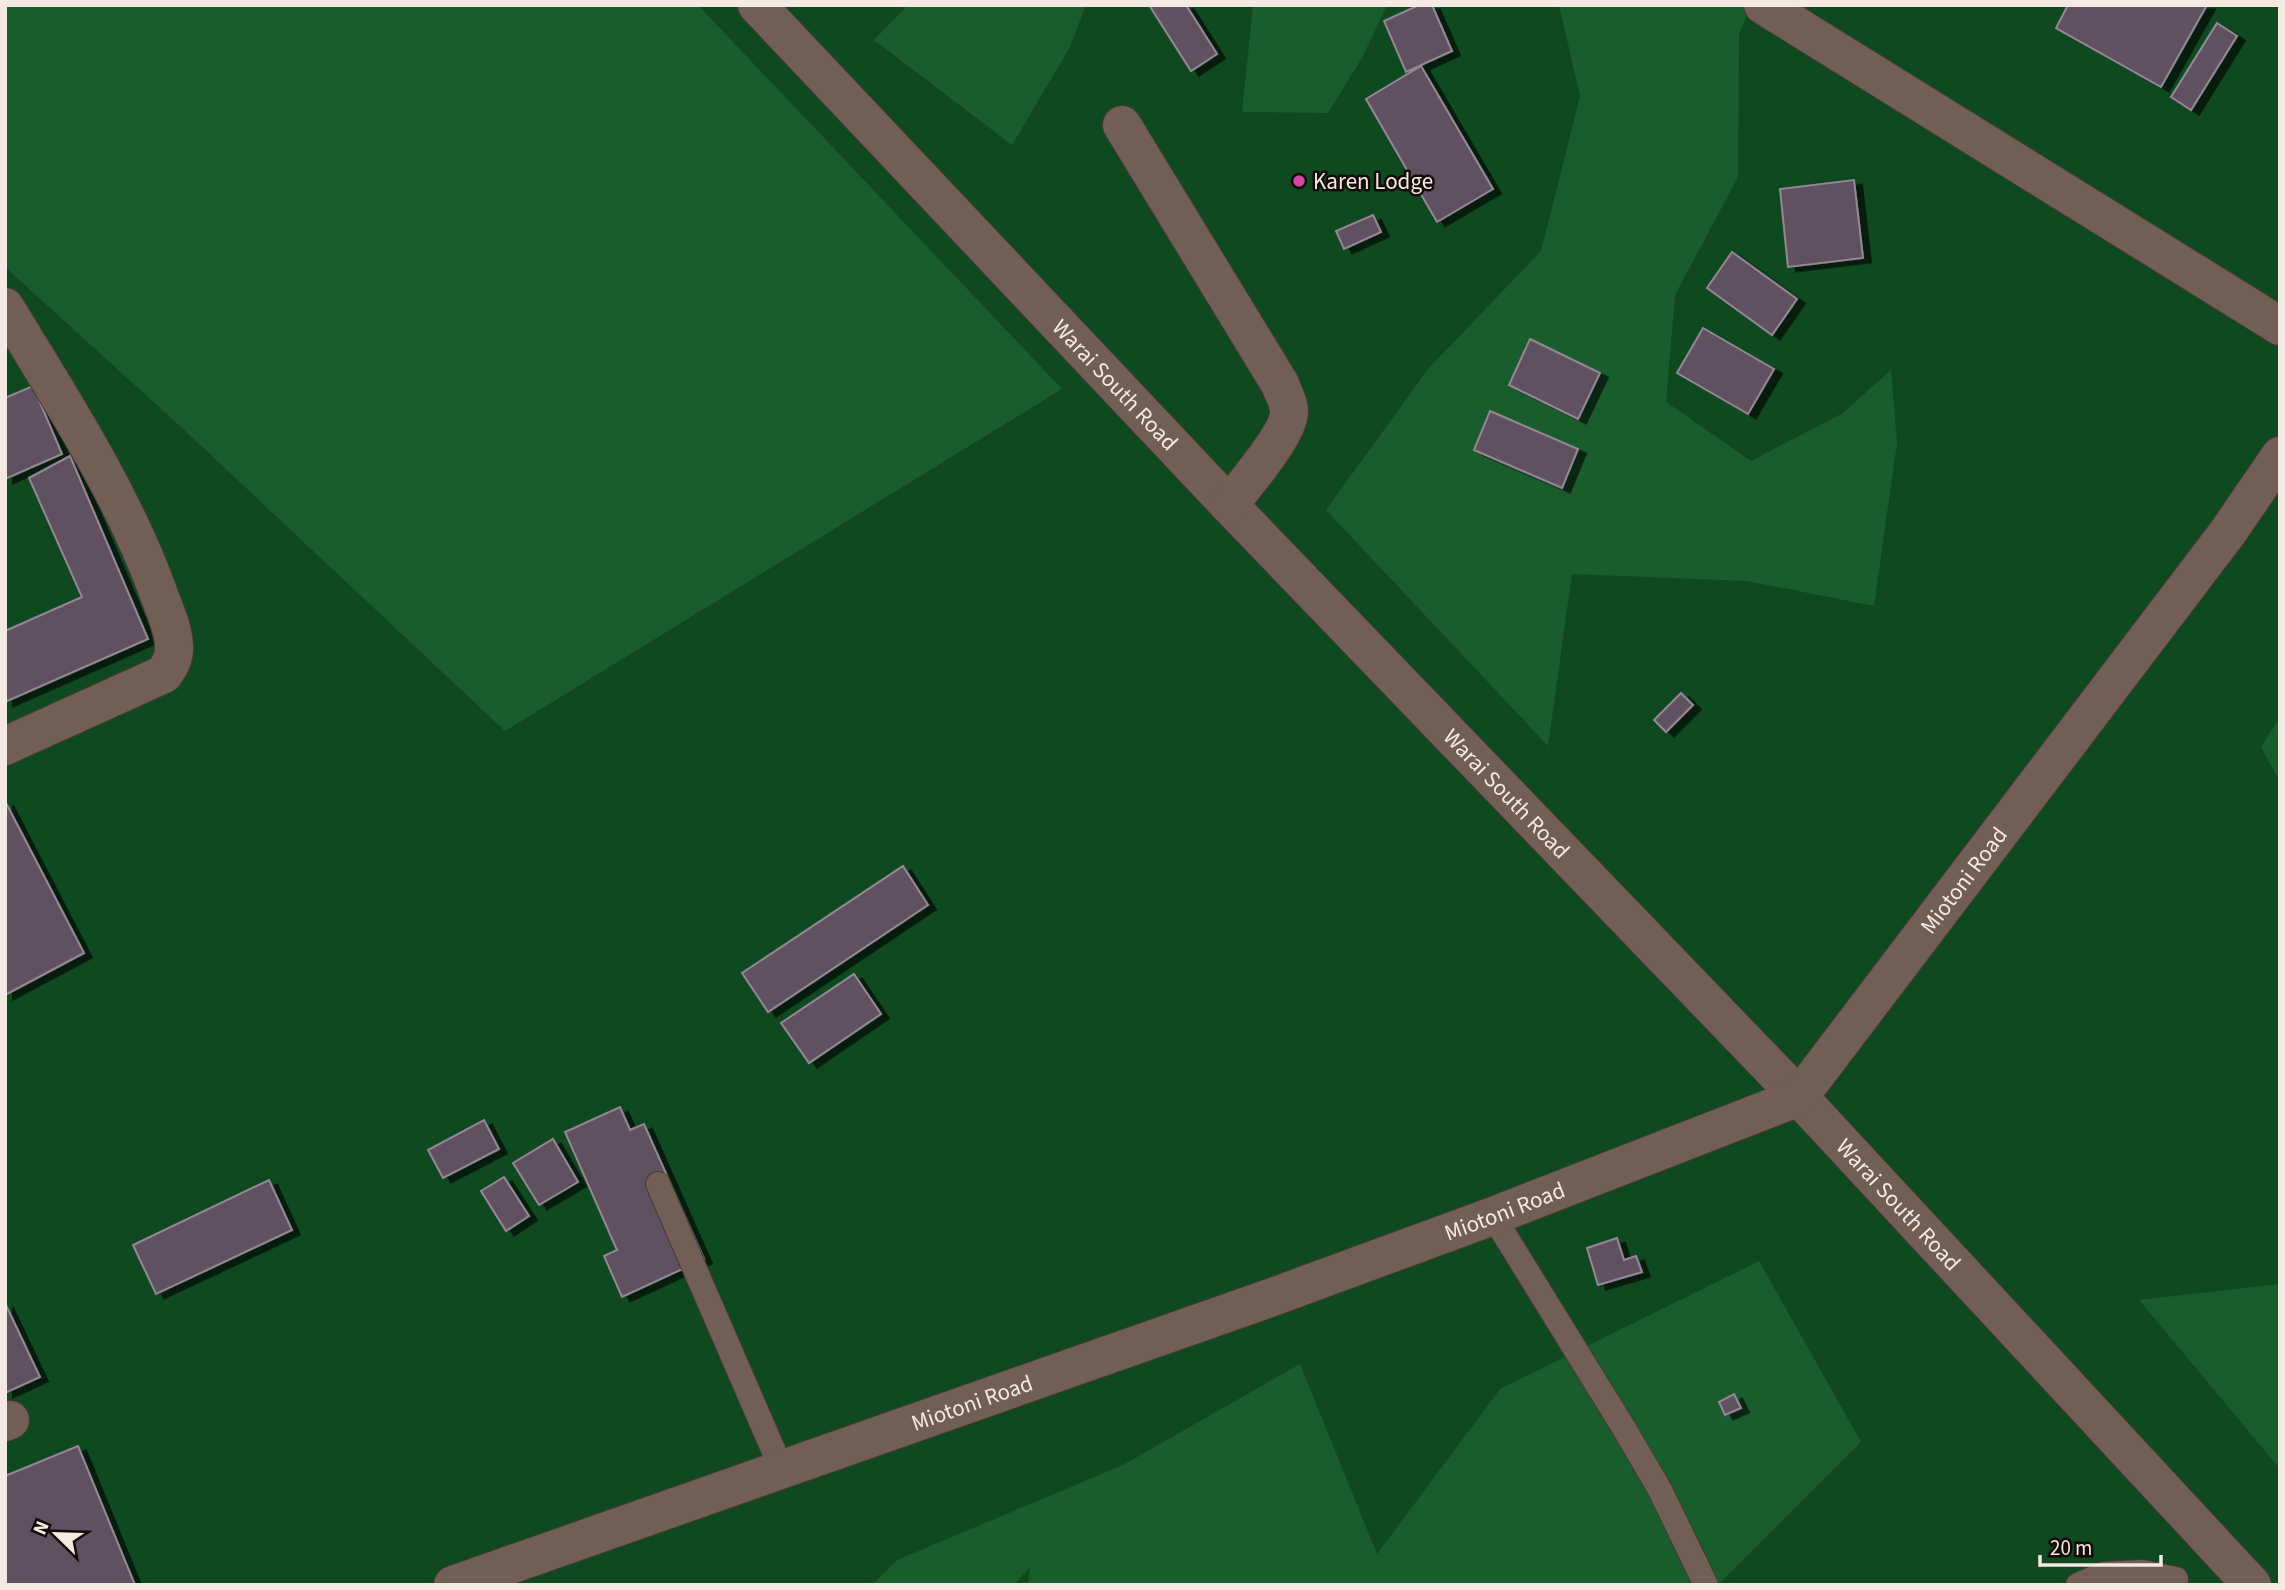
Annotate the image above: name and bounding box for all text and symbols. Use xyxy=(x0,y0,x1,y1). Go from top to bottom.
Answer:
place label: Karen Lodge xyxy=(1313,165,1433,198)
marker: Karen Lodge xyxy=(1291,173,1307,189)
street label: Warai South Road xyxy=(1045,311,1186,458)
street label: Warai South Road xyxy=(1436,721,1578,866)
street label: Miotoni Road xyxy=(1912,820,2015,941)
street label: Warai South Road xyxy=(1829,1131,1969,1278)
street label: Miotoni Road xyxy=(1440,1173,1570,1249)
street label: Miotoni Road xyxy=(907,1366,1037,1439)
north arrow xyxy=(21,1499,91,1569)
text: N xyxy=(27,1517,57,1539)
scale bar xyxy=(2040,1524,2161,1568)
text: 20 m xyxy=(2050,1533,2092,1563)

